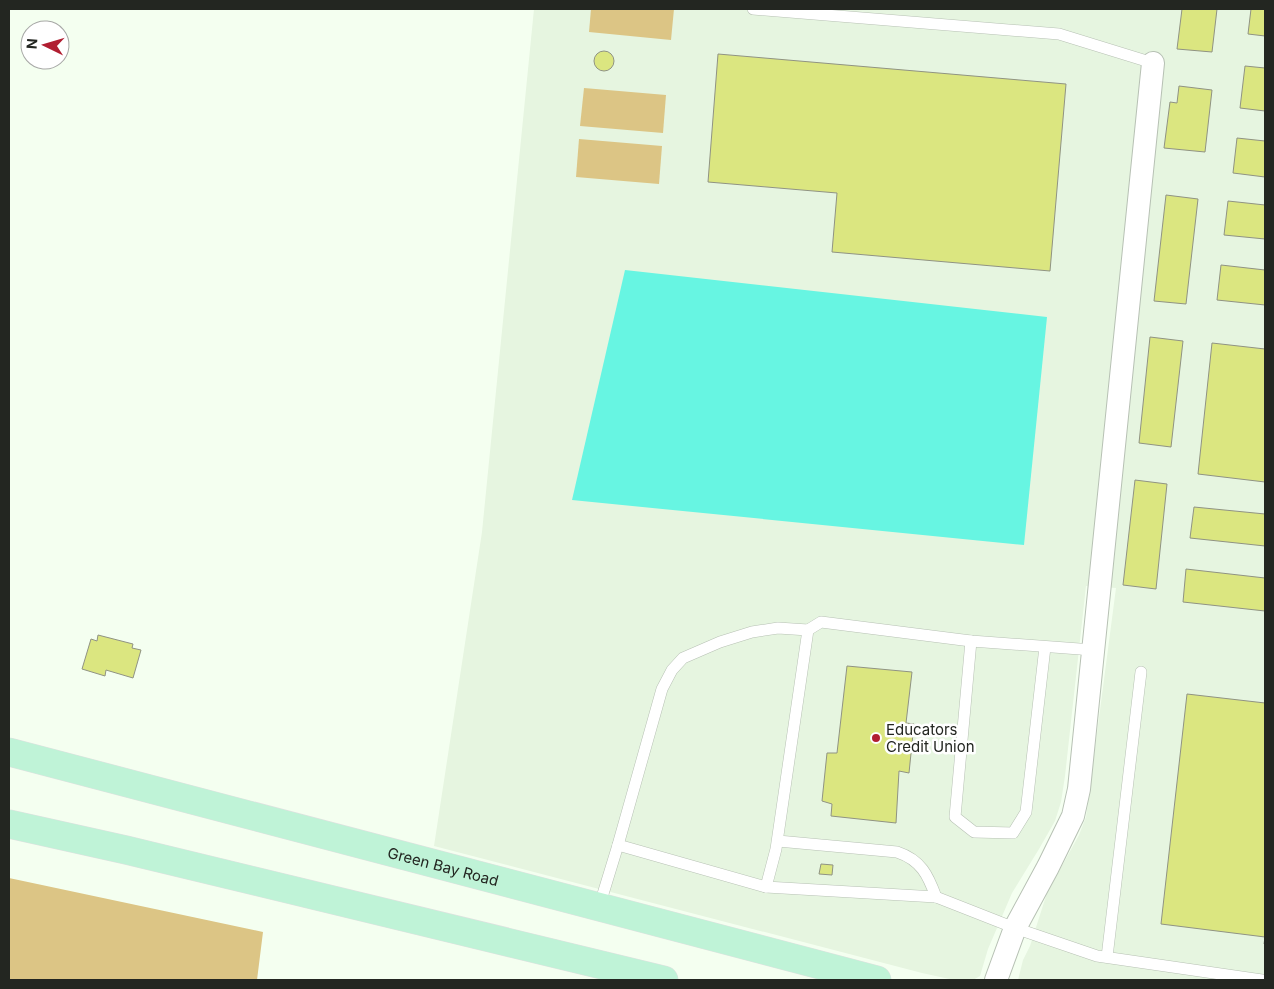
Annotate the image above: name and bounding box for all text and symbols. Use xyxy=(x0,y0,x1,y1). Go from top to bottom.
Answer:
north arrow xyxy=(20,20,70,70)
text: N xyxy=(23,38,40,50)
place label: Educators Credit Union xyxy=(886,720,975,756)
marker: Educators Credit Union xyxy=(870,732,882,744)
street label: Green Bay Road xyxy=(386,842,501,890)

